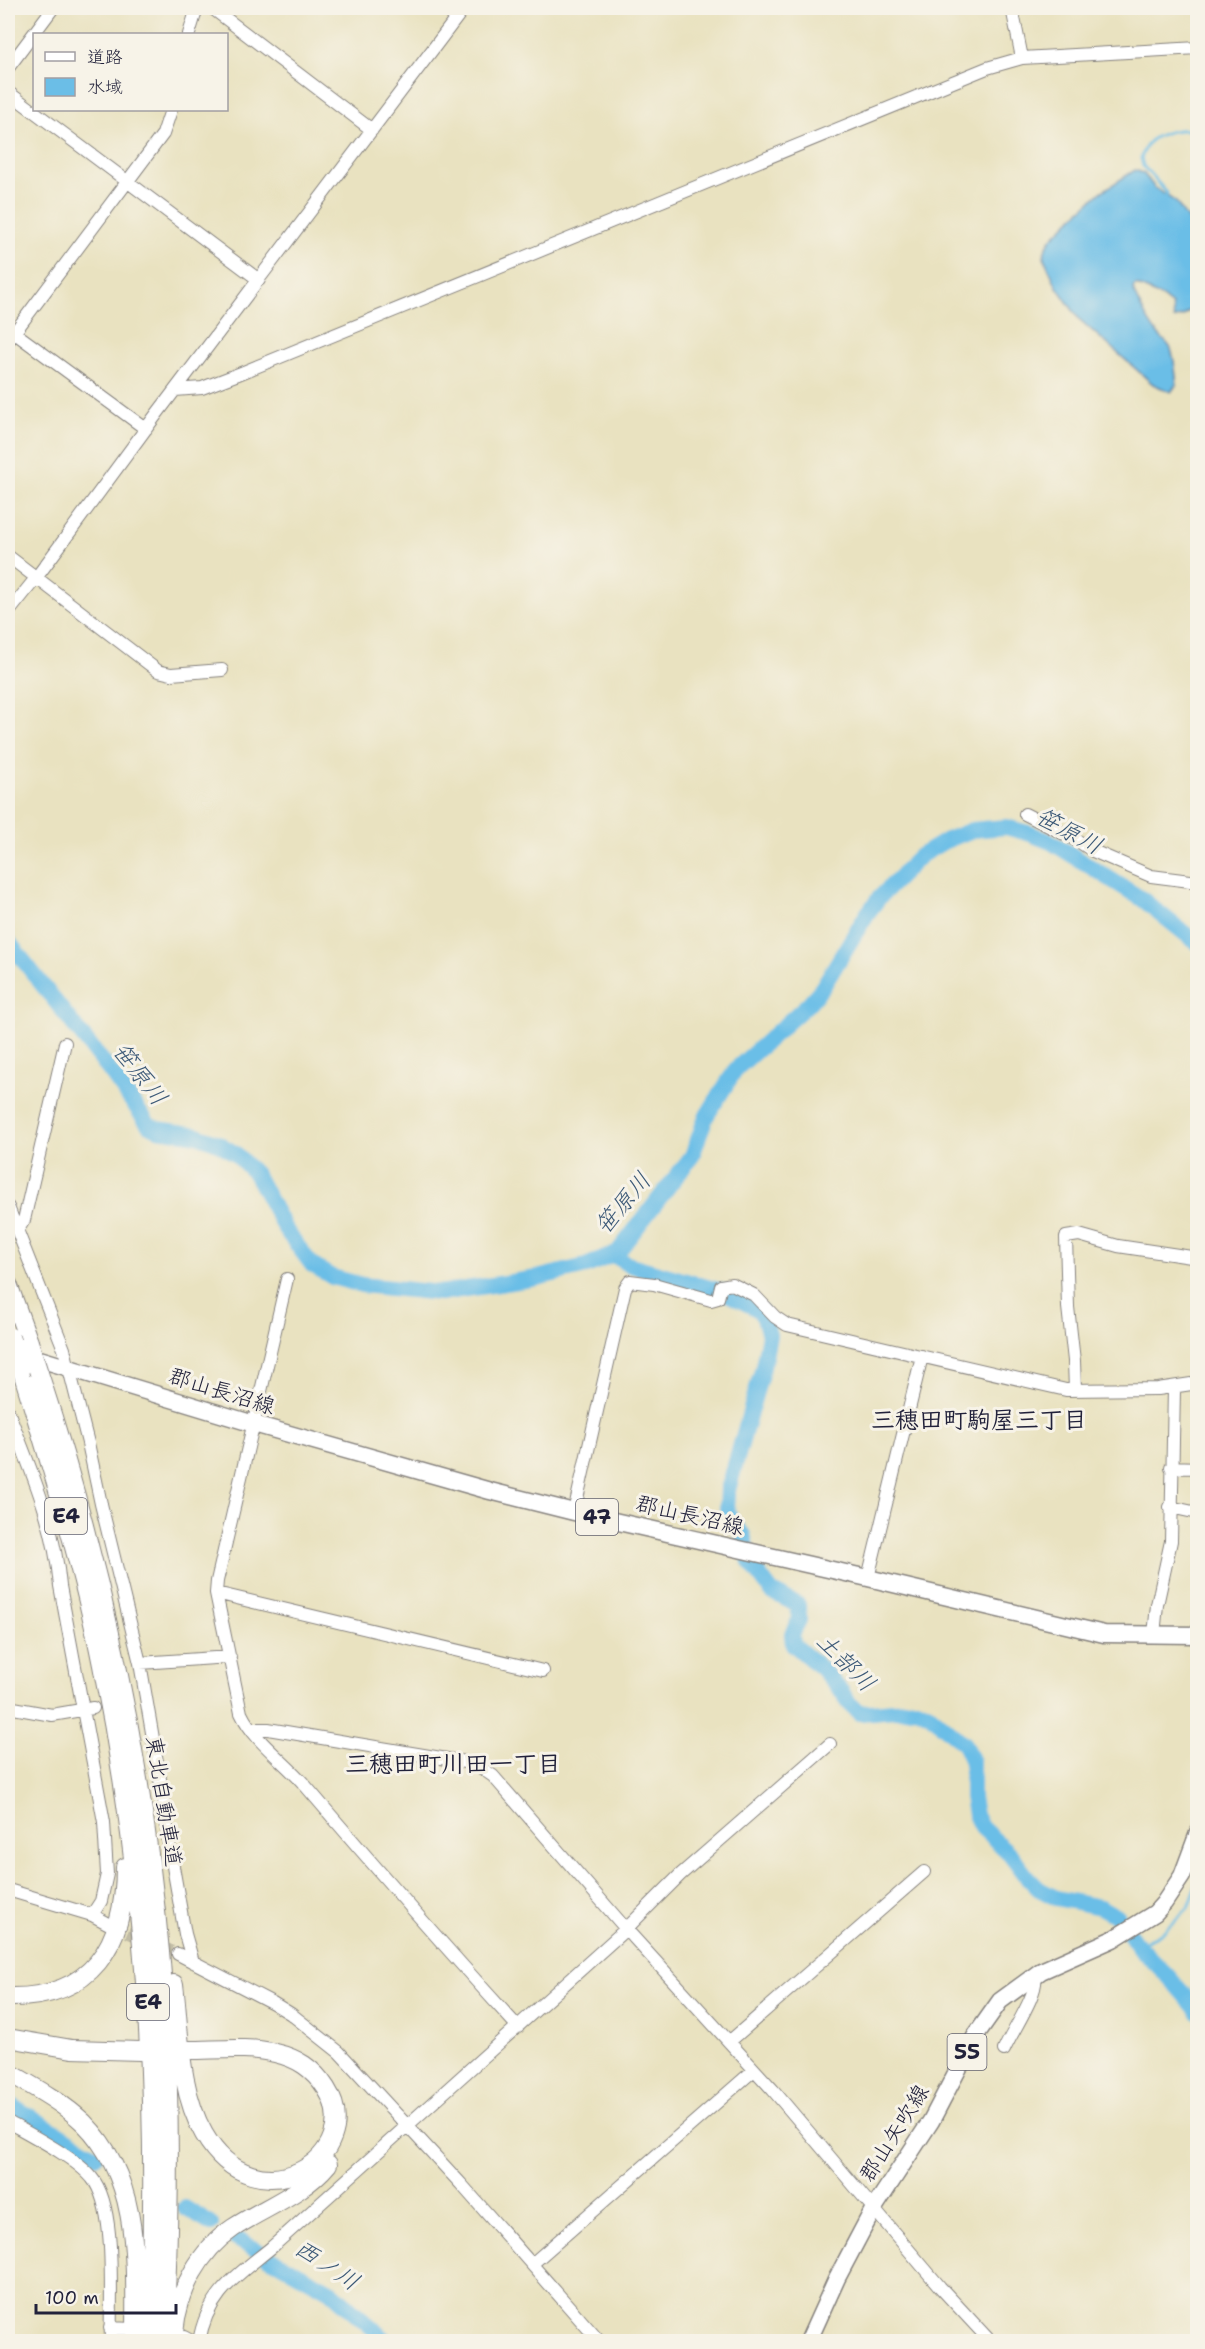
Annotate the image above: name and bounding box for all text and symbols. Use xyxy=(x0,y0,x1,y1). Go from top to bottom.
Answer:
legend xyxy=(33,33,228,111)
text: 道路 xyxy=(87,45,123,69)
text: 水域 xyxy=(87,75,123,99)
water label: 笹原川 xyxy=(1030,800,1108,862)
water label: 笹原川 xyxy=(105,1036,175,1112)
water label: 笹原川 xyxy=(588,1165,658,1241)
street label: 郡山長沼線 xyxy=(165,1361,279,1421)
district label: 三穂田町駒屋三丁目 xyxy=(871,1404,1087,1436)
street label: 郡山長沼線 xyxy=(633,1488,747,1542)
road number: E4 xyxy=(45,1498,87,1534)
road number: 47 xyxy=(576,1499,618,1535)
water label: 土部川 xyxy=(809,1625,883,1699)
street label: 東北自動車道 xyxy=(139,1734,189,1868)
district label: 三穂田町川田一丁目 xyxy=(345,1748,561,1780)
road number: E4 xyxy=(127,1984,169,2020)
road number: 55 xyxy=(948,2034,986,2070)
street label: 郡山矢吹線 xyxy=(853,2079,935,2187)
water label: 西ノ川 xyxy=(288,2232,366,2298)
scale bar xyxy=(36,2277,176,2315)
text: 100 m xyxy=(45,2286,99,2310)

